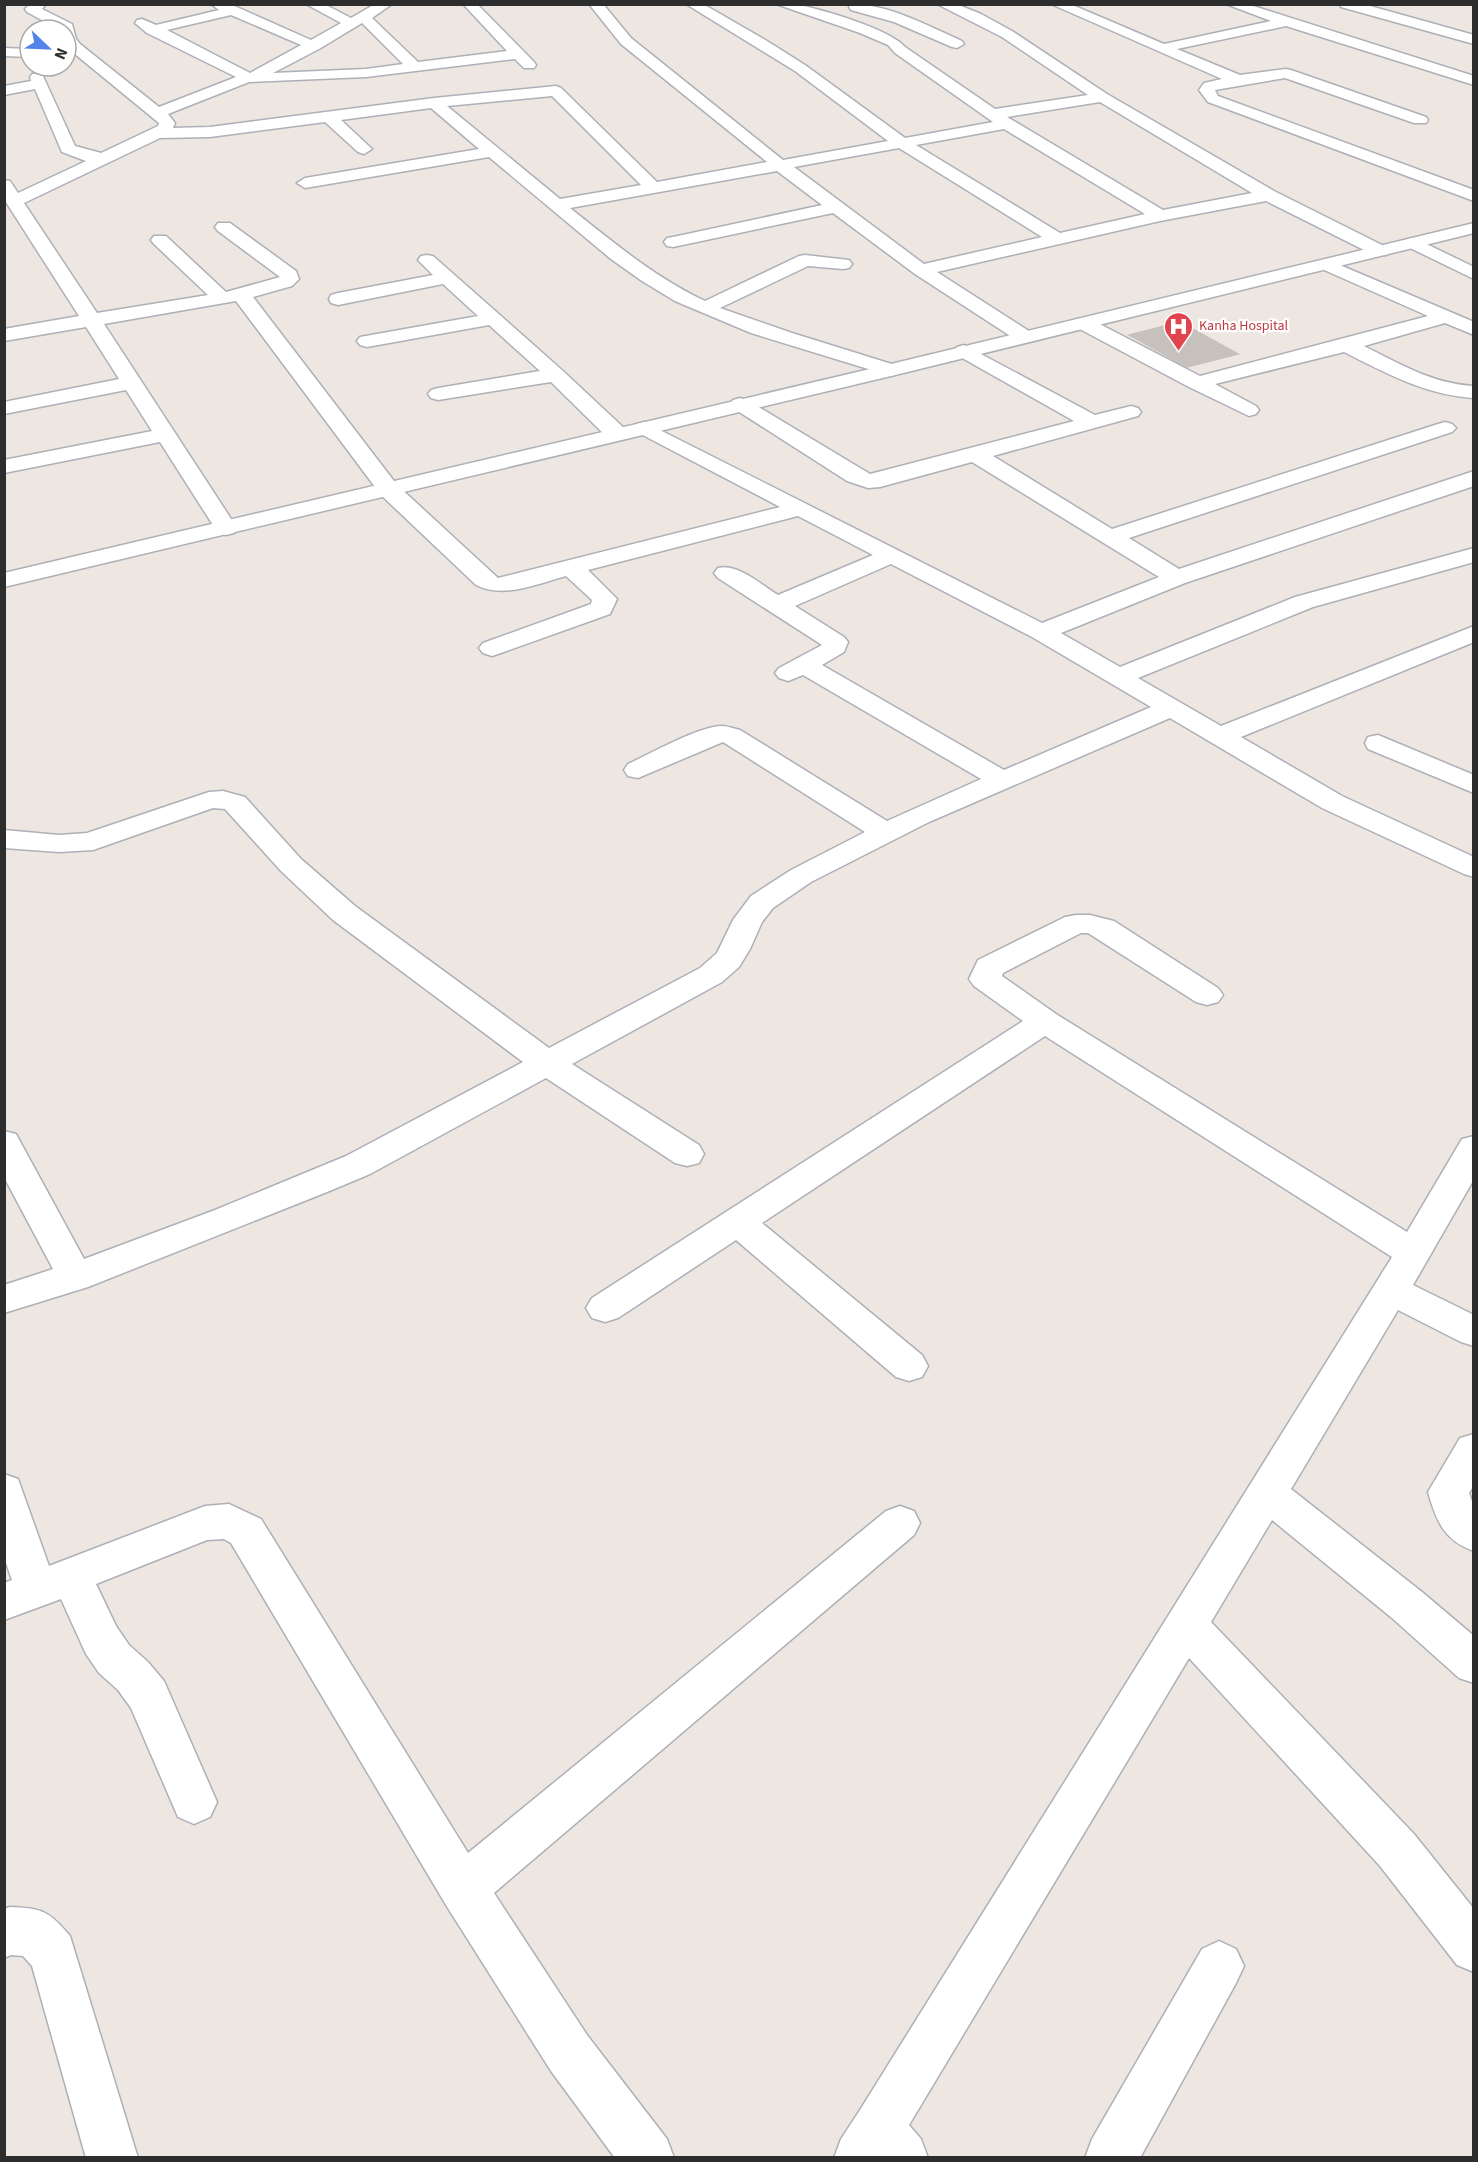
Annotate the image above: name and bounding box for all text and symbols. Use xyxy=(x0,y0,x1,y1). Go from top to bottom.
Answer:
north arrow xyxy=(18,18,78,78)
text: N xyxy=(49,44,73,63)
hospital icon: Kanha Hospital xyxy=(1162,310,1194,352)
place label: Kanha Hospital xyxy=(1199,316,1289,336)

